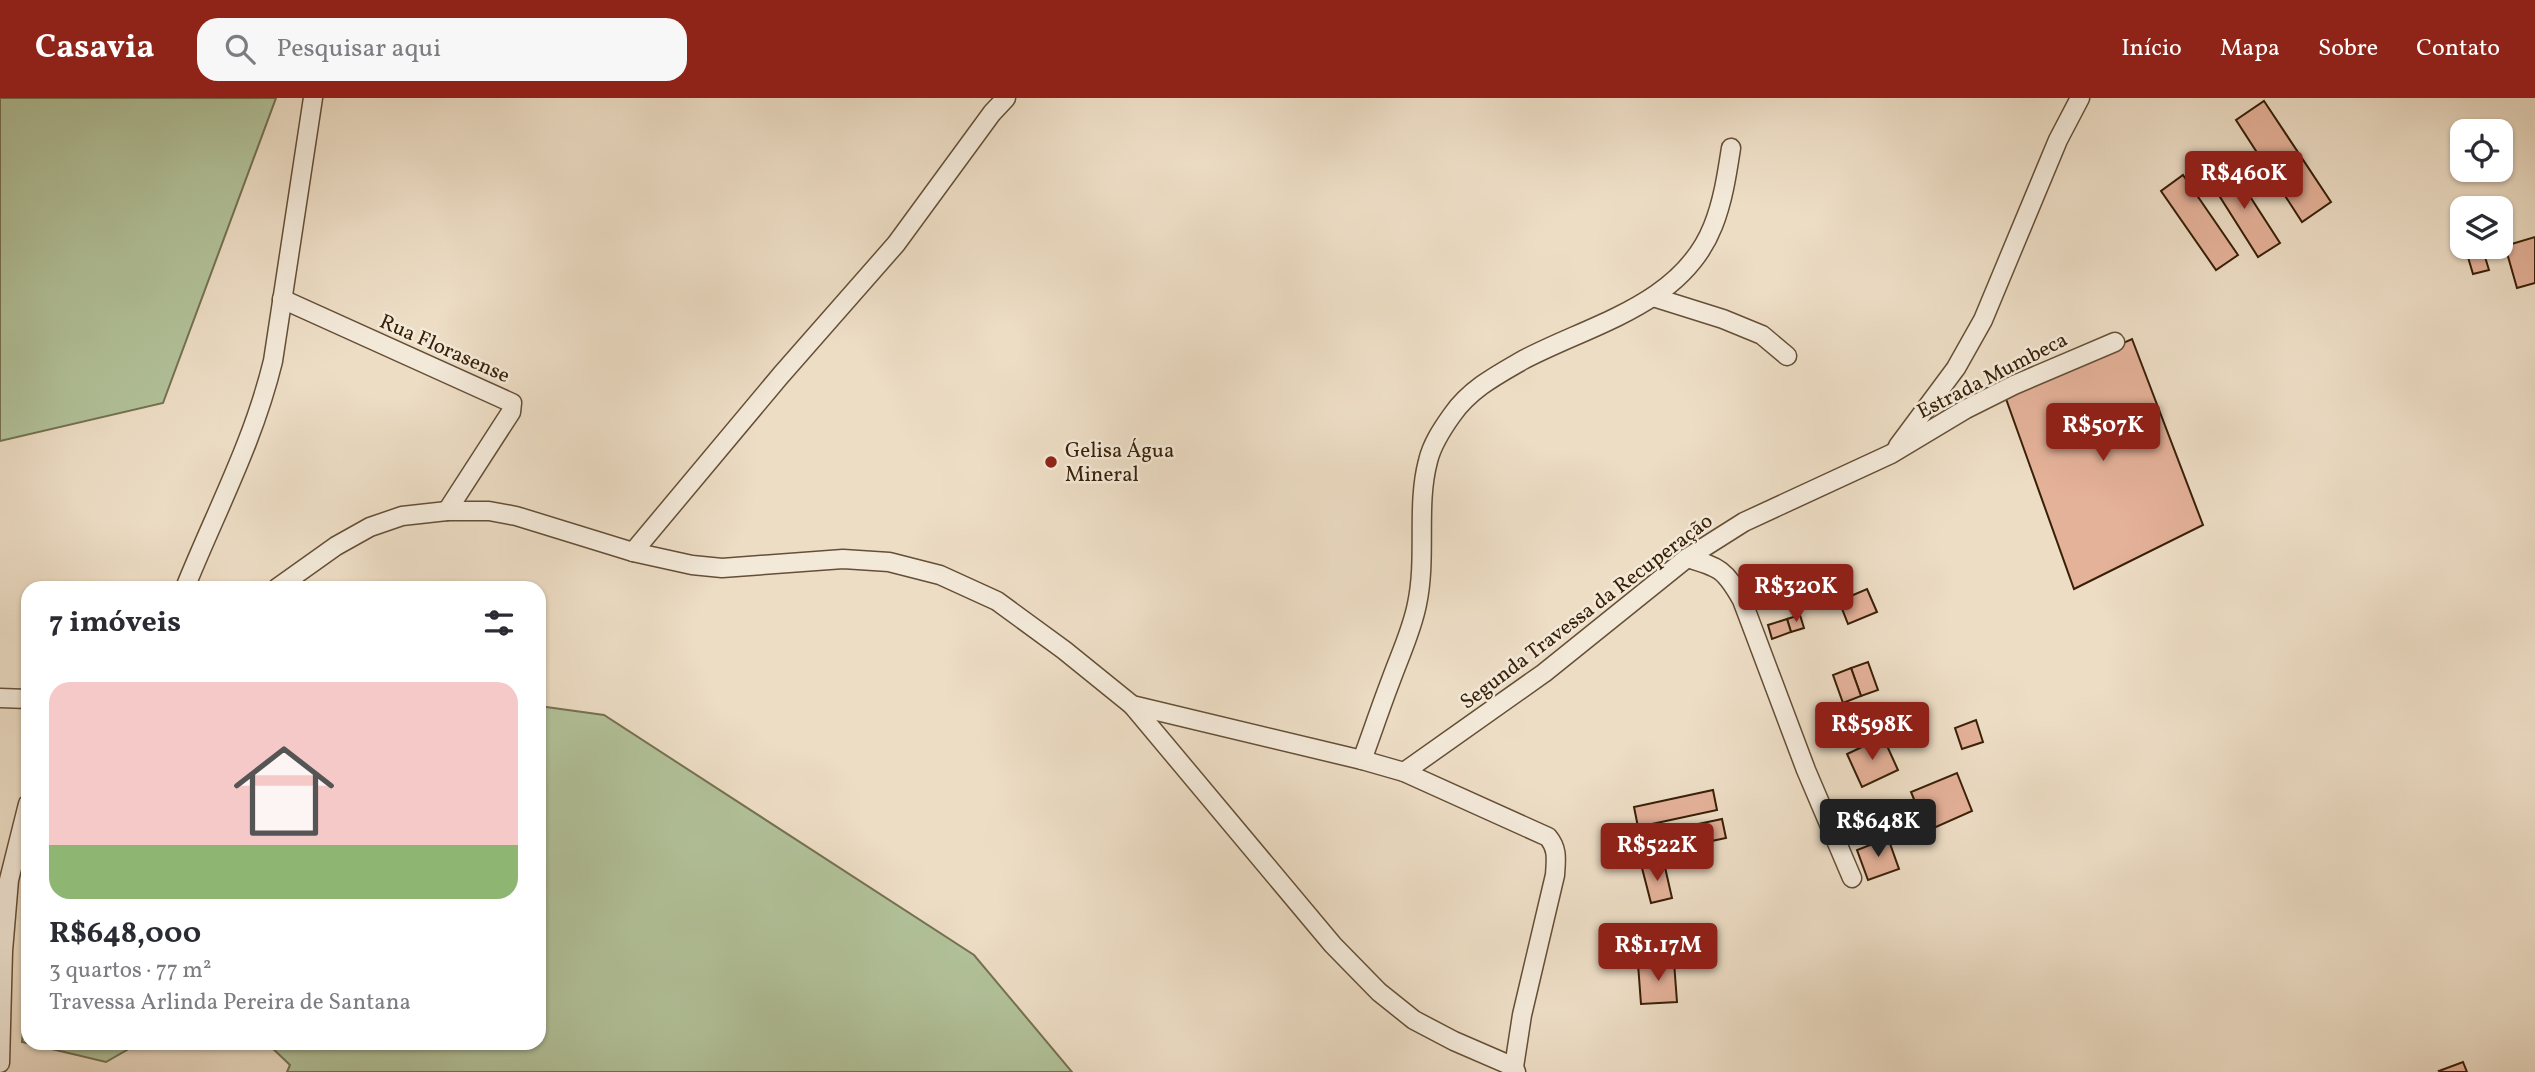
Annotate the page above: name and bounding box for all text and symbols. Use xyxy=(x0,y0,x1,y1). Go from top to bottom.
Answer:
search box xyxy=(197,18,687,81)
text: Casavia xyxy=(35,26,155,72)
icon: search xyxy=(221,30,259,68)
text: Pesquisar aqui xyxy=(277,31,441,67)
text: Início xyxy=(2121,32,2182,66)
text: Mapa xyxy=(2220,32,2280,66)
text: Sobre xyxy=(2318,32,2378,66)
text: Contato xyxy=(2416,32,2500,66)
map controls xyxy=(2450,119,2513,259)
button: locate xyxy=(2450,119,2513,182)
pin: R$460K xyxy=(2187,152,2301,211)
text: R$460K xyxy=(2201,158,2287,190)
button: layers xyxy=(2450,196,2513,259)
street label: Rua Florasense xyxy=(375,308,514,391)
street label: Estrada Mumbeca xyxy=(1912,326,2073,427)
pin: R$507K xyxy=(2046,404,2160,463)
text: R$507K xyxy=(2062,410,2144,442)
place label: Gelisa Água Mineral xyxy=(1065,437,1174,490)
marker: Gelisa Água Mineral xyxy=(1043,454,1059,470)
street label: Segunda Travessa da Recuperação xyxy=(1454,507,1719,717)
pin: R$320K xyxy=(1739,564,1853,624)
text: R$320K xyxy=(1754,571,1838,603)
text: 7 imóveis xyxy=(49,602,181,644)
icon: filters xyxy=(480,604,518,642)
pin: R$598K xyxy=(1815,702,1929,762)
text: R$598K xyxy=(1831,709,1913,741)
icon: home xyxy=(221,728,347,854)
pin: R$648K xyxy=(1821,800,1935,859)
text: R$648K xyxy=(1836,806,1920,838)
pin: R$522K xyxy=(1600,824,1714,883)
text: R$522K xyxy=(1617,830,1697,862)
text: R$648,000 xyxy=(49,913,201,955)
pin: R$1.17M xyxy=(1593,924,1723,983)
text: R$1.17M xyxy=(1614,930,1702,962)
text: 3 quartos · 77 m² xyxy=(49,955,211,987)
text: Travessa Arlinda Pereira de Santana xyxy=(49,987,411,1019)

